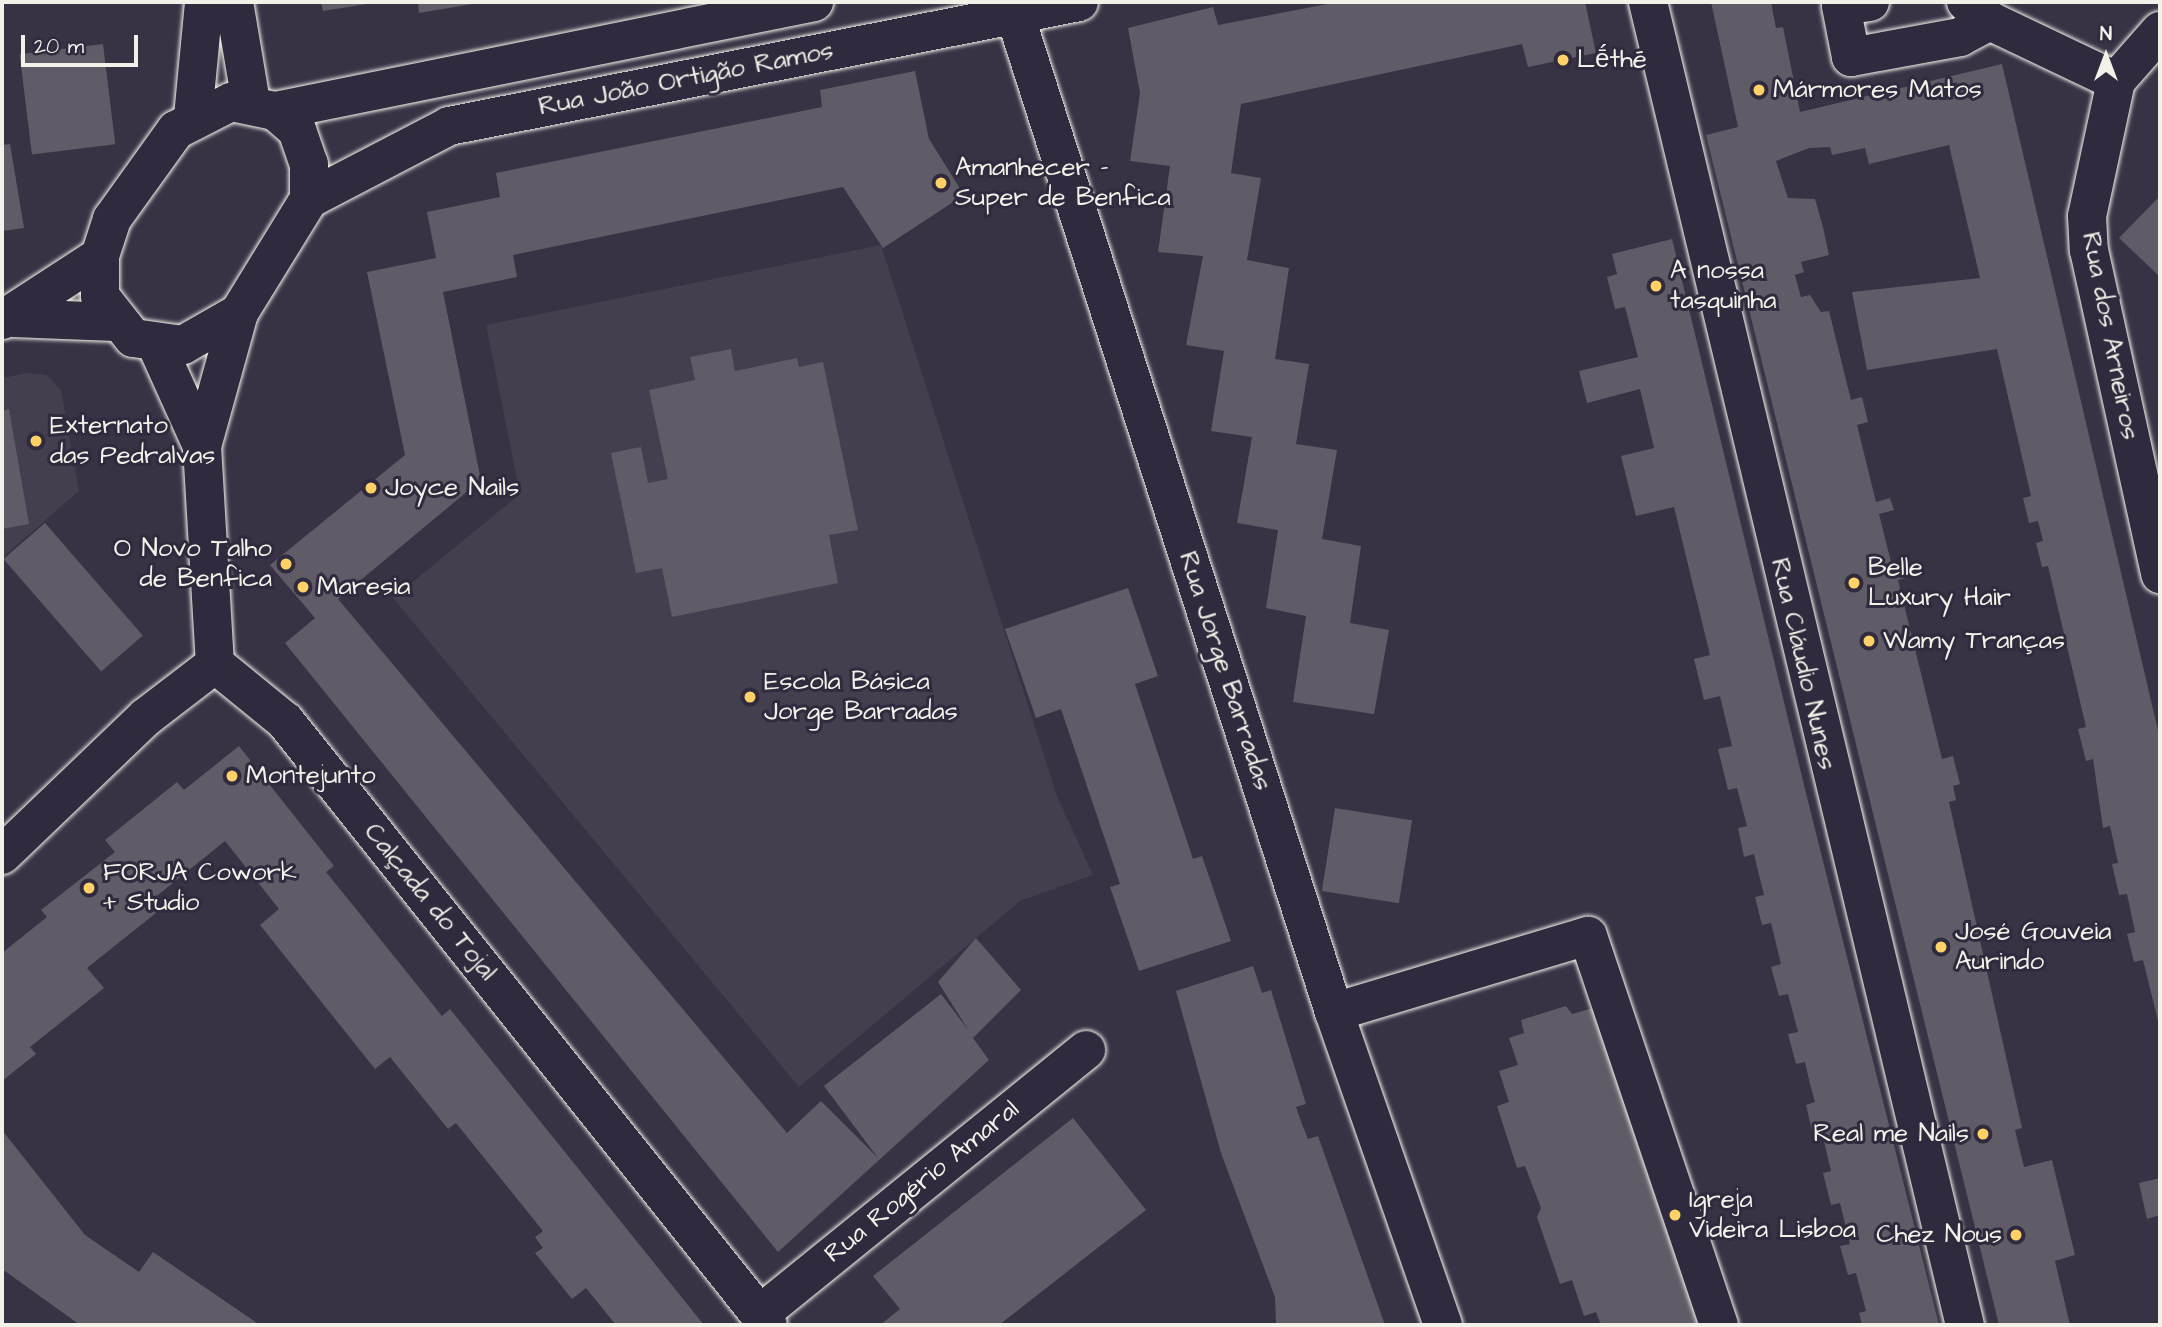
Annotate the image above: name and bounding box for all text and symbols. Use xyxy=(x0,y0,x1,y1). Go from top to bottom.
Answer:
scale bar xyxy=(24,21,142,65)
north arrow xyxy=(2071,21,2141,91)
text: N xyxy=(2100,21,2112,48)
text: 20 m xyxy=(34,32,84,61)
street label: Rua João Ortigão Ramos xyxy=(536,35,836,123)
place label: Lḗthē xyxy=(1577,44,1647,76)
marker: Lḗthē xyxy=(1555,52,1571,68)
place label: Mármores Matos xyxy=(1773,74,1982,106)
marker: Mármores Matos xyxy=(1751,82,1767,98)
place label: Amanhecer - Super de Benfica xyxy=(955,152,1171,214)
marker: Amanhecer - Super de Benfica xyxy=(933,175,949,191)
street label: Rua dos Arneiros xyxy=(2075,230,2145,442)
place label: A nossa tasquinha xyxy=(1670,255,1776,316)
marker: A nossa tasquinha xyxy=(1648,278,1664,294)
place label: Externato das Pedralvas xyxy=(50,410,215,472)
marker: Externato das Pedralvas xyxy=(28,433,44,449)
place label: Joyce Nails xyxy=(385,472,519,504)
marker: Joyce Nails xyxy=(363,480,379,496)
place label: O Novo Talho de Benfica xyxy=(114,533,272,594)
street label: Rua Jorge Barradas xyxy=(1172,548,1278,794)
place label: Belle Luxury Hair xyxy=(1868,552,2011,614)
street label: Rua Cláudio Nunes xyxy=(1763,555,1843,773)
marker: O Novo Talho de Benfica xyxy=(278,556,294,572)
place label: Maresia xyxy=(317,571,410,603)
marker: Belle Luxury Hair xyxy=(1846,575,1862,591)
marker: Maresia xyxy=(295,579,311,595)
place label: Wamy Tranças xyxy=(1883,625,2065,657)
marker: Wamy Tranças xyxy=(1861,633,1877,649)
place label: Escola Básica Jorge Barradas xyxy=(764,666,958,728)
marker: Escola Básica Jorge Barradas xyxy=(742,689,758,705)
place label: Montejunto xyxy=(246,760,376,792)
marker: Montejunto xyxy=(224,768,240,784)
street label: Calçada do Tojal xyxy=(357,817,503,987)
place label: FORJA Cowork + Studio xyxy=(103,857,297,918)
marker: FORJA Cowork + Studio xyxy=(81,880,97,896)
place label: José Gouveia Aurindo xyxy=(1955,916,2111,978)
marker: José Gouveia Aurindo xyxy=(1933,939,1949,955)
street label: Rua Rogério Amaral xyxy=(818,1094,1026,1270)
place label: Real me Nails xyxy=(1813,1118,1969,1150)
marker: Real me Nails xyxy=(1975,1126,1991,1142)
place label: Igreja Videira Lisboa xyxy=(1689,1184,1856,1246)
marker: Igreja Videira Lisboa xyxy=(1667,1207,1683,1223)
place label: Chez Nous xyxy=(1876,1219,2002,1251)
marker: Chez Nous xyxy=(2008,1227,2024,1243)

